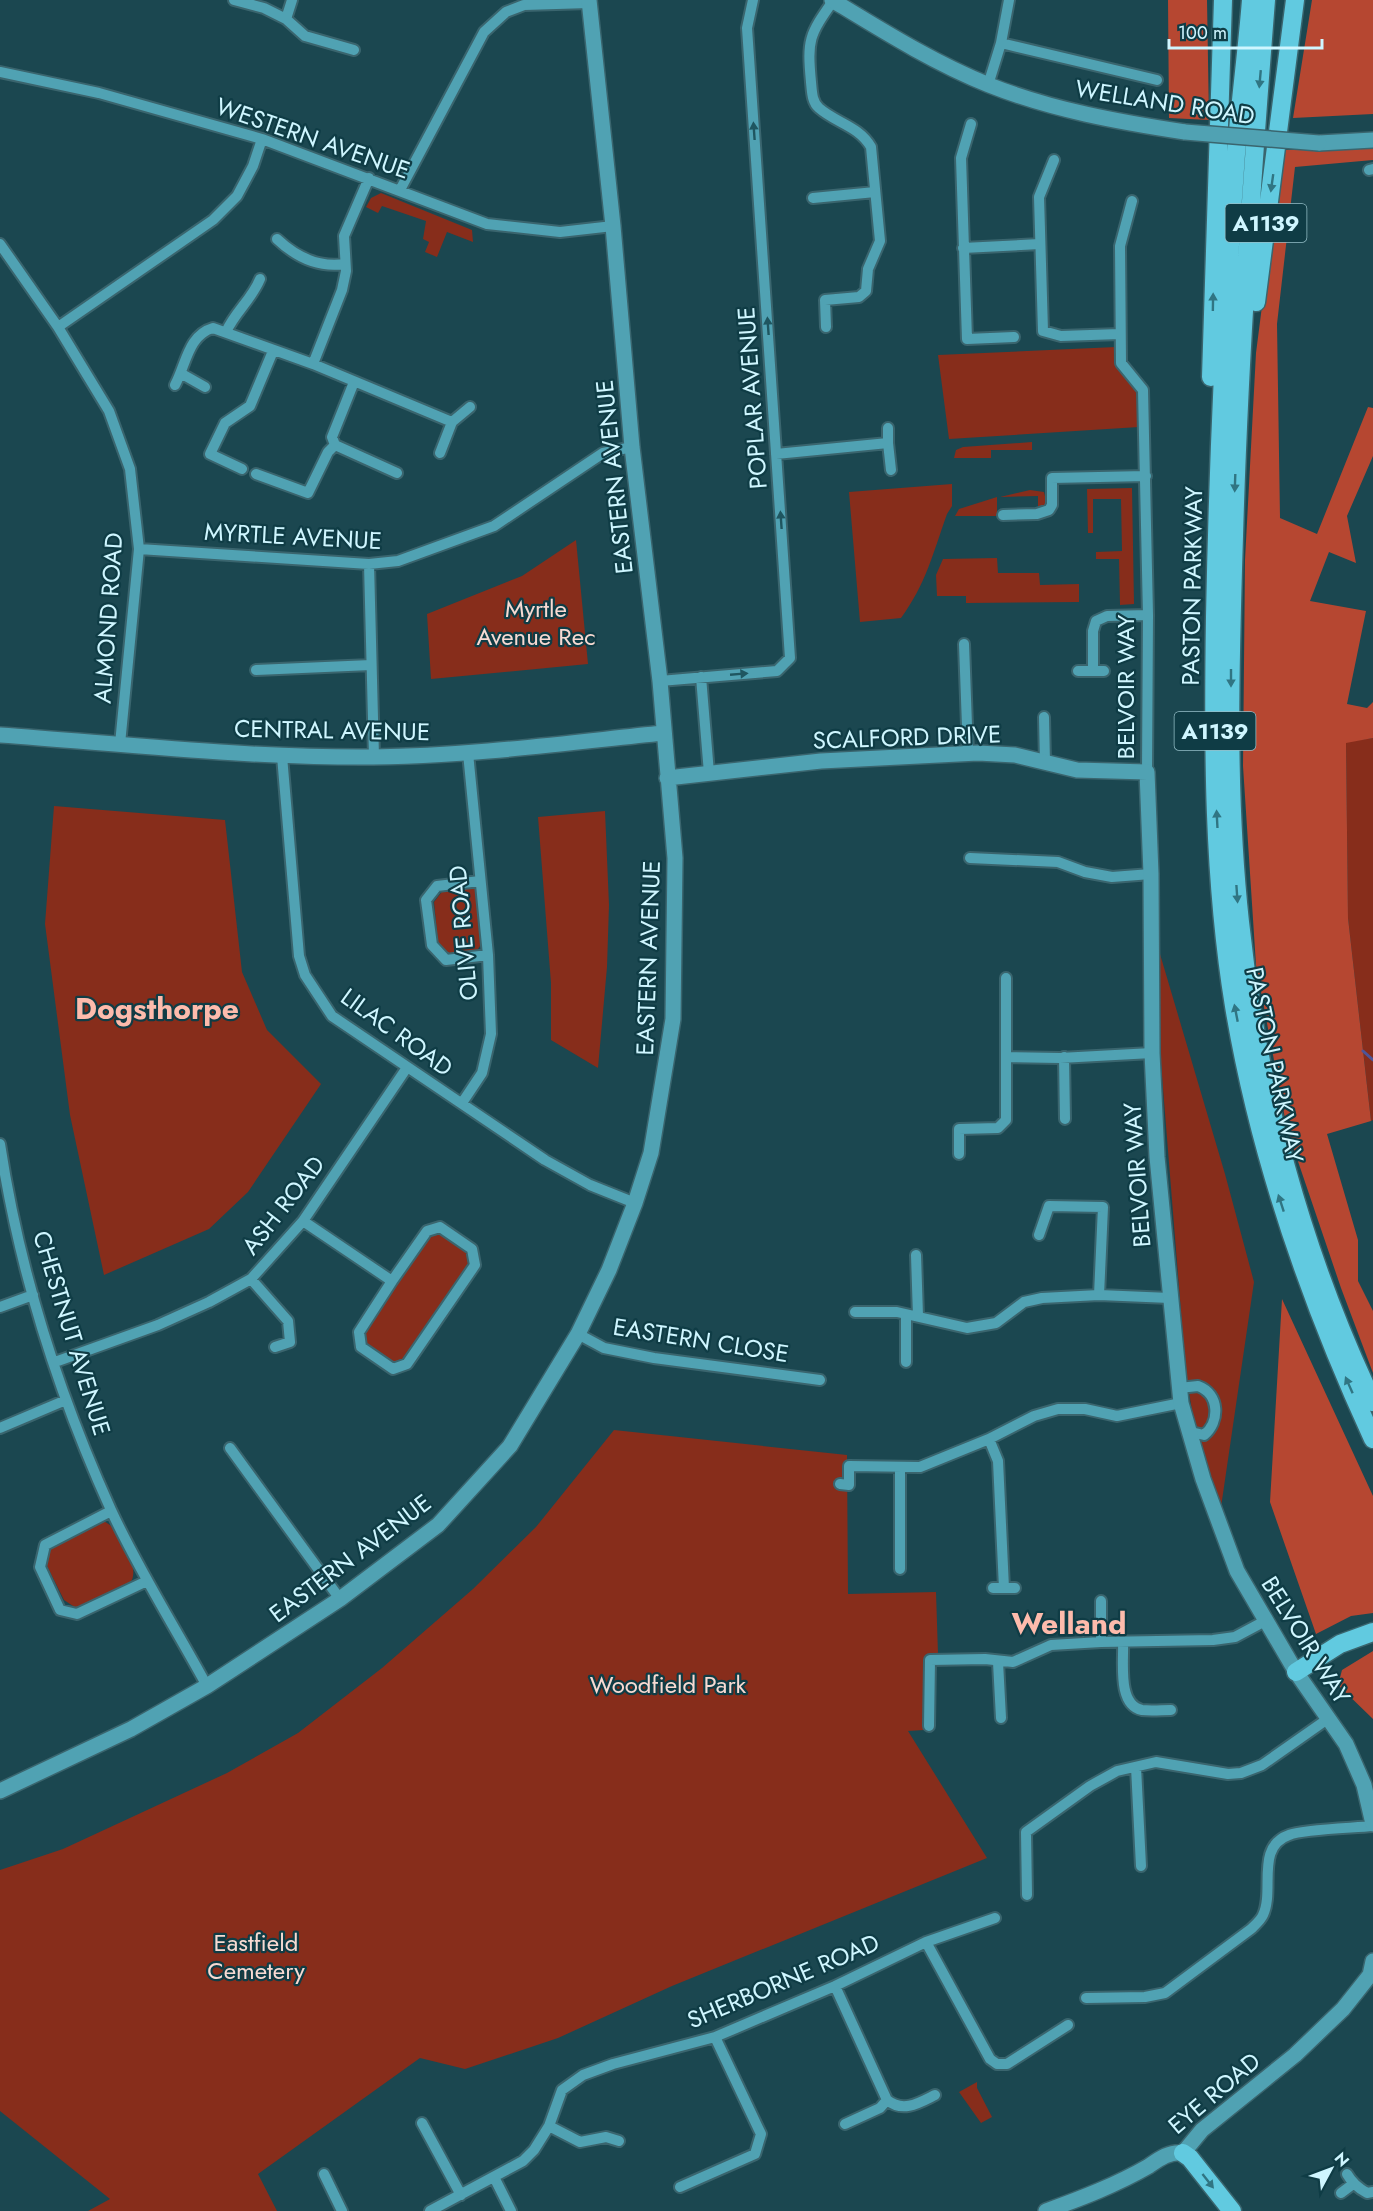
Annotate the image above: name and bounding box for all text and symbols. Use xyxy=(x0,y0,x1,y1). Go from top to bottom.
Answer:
scale bar xyxy=(1169,12,1322,50)
text: 100 m xyxy=(1178,20,1227,46)
one-way arrow xyxy=(1255,70,1265,89)
street label: WELLAND ROAD xyxy=(1073,71,1257,133)
street label: WESTERN AVENUE xyxy=(211,88,415,188)
one-way arrow xyxy=(749,122,759,141)
one-way arrow xyxy=(1267,174,1276,193)
road number: A1139 xyxy=(1226,204,1306,242)
one-way arrow xyxy=(1208,292,1217,311)
street label: POPLAR AVENUE xyxy=(728,306,776,490)
one-way arrow xyxy=(764,316,773,335)
street label: EASTERN AVENUE xyxy=(586,378,642,576)
one-way arrow xyxy=(1230,474,1240,493)
street label: PASTON PARKWAY xyxy=(1173,486,1211,686)
one-way arrow xyxy=(776,511,786,530)
street label: MYRTLE AVENUE xyxy=(203,514,383,558)
street label: ALMOND ROAD xyxy=(85,531,131,705)
park label: Myrtle Avenue Rec xyxy=(476,591,596,654)
street label: BELVOIR WAY xyxy=(1108,614,1143,759)
one-way arrow xyxy=(1226,669,1236,688)
one-way arrow xyxy=(730,670,749,679)
street label: CENTRAL AVENUE xyxy=(234,711,430,749)
road number: A1139 xyxy=(1174,712,1256,750)
street label: SCALFORD DRIVE xyxy=(812,716,1002,758)
one-way arrow xyxy=(1213,810,1222,829)
street label: EASTERN AVENUE xyxy=(627,860,669,1056)
street label: OLIVE ROAD xyxy=(440,864,486,1002)
one-way arrow xyxy=(1233,885,1242,904)
street label: PASTON PARKWAY xyxy=(1237,964,1313,1167)
street label: LILAC ROAD xyxy=(334,979,460,1085)
district label: Dogsthorpe xyxy=(75,987,239,1030)
one-way arrow xyxy=(1231,1003,1240,1022)
street label: BELVOIR WAY xyxy=(1114,1101,1160,1249)
street label: ASH ROAD xyxy=(233,1148,333,1262)
one-way arrow xyxy=(1275,1194,1285,1212)
street label: CHESTNUT AVENUE xyxy=(24,1226,120,1440)
street label: EASTERN CLOSE xyxy=(611,1309,791,1371)
one-way arrow xyxy=(1344,1377,1353,1394)
street label: EASTERN AVENUE xyxy=(262,1485,438,1631)
street label: BELVOIR WAY xyxy=(1253,1569,1360,1711)
district label: Welland xyxy=(1012,1602,1126,1645)
park label: Woodfield Park xyxy=(590,1667,747,1702)
park label: Eastfield Cemetery xyxy=(207,1925,305,1988)
street label: SHERBORNE ROAD xyxy=(682,1925,884,2037)
street label: EYE ROAD xyxy=(1160,2044,1268,2142)
north arrow xyxy=(1301,2139,1361,2199)
text: N xyxy=(1329,2147,1355,2172)
one-way arrow xyxy=(1202,2174,1214,2189)

